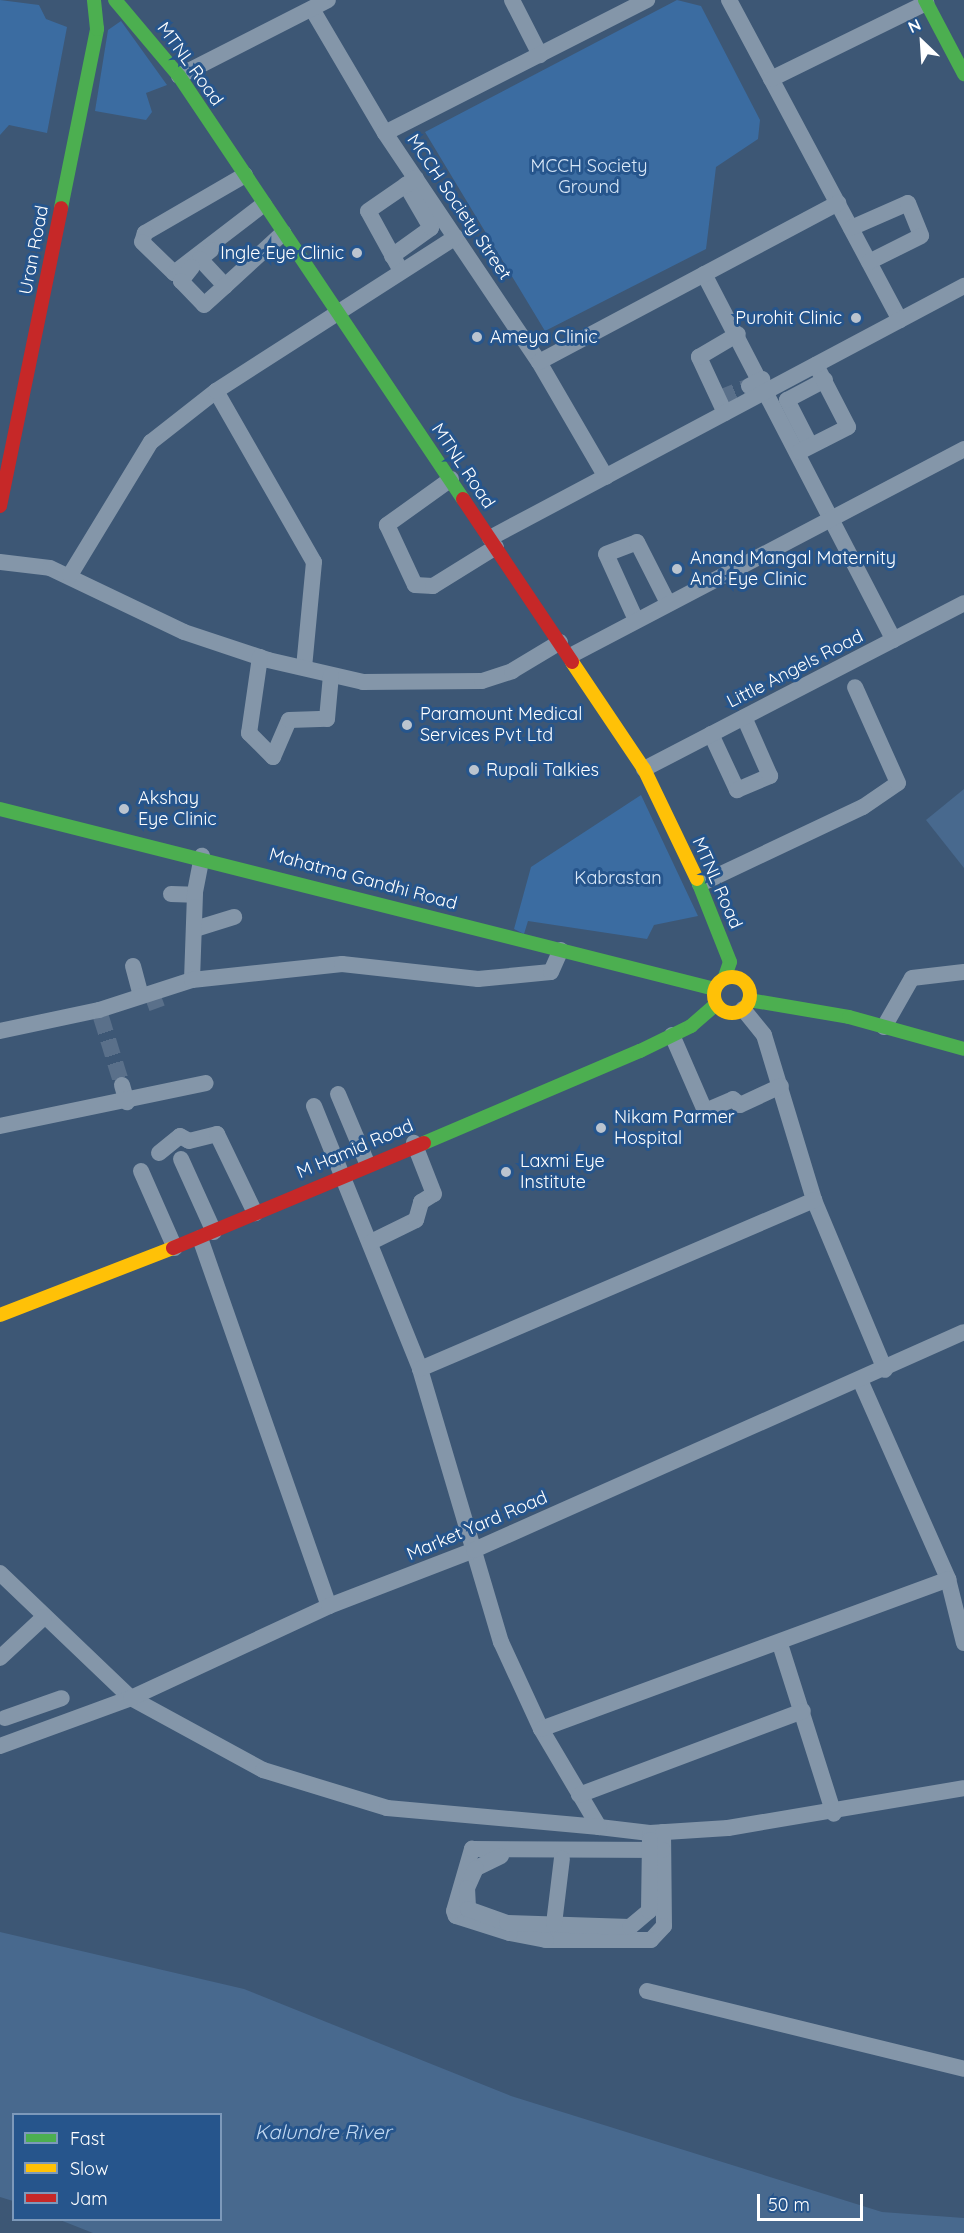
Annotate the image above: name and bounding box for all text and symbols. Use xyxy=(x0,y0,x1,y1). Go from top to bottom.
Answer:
north arrow xyxy=(892,12,952,72)
text: N xyxy=(905,14,924,37)
street label: MTNL Road xyxy=(152,18,228,110)
street label: MCCH Society Street xyxy=(402,130,516,284)
park label: MCCH Society Ground xyxy=(531,156,647,198)
street label: Uran Road xyxy=(15,204,53,296)
place label: Ingle Eye Clinic xyxy=(220,242,344,264)
marker: Ingle Eye Clinic xyxy=(348,244,366,262)
place label: Purohit Clinic xyxy=(735,307,842,329)
marker: Purohit Clinic xyxy=(847,309,865,327)
place label: Ameya Clinic xyxy=(490,326,598,348)
marker: Ameya Clinic xyxy=(468,328,486,346)
street label: MTNL Road xyxy=(427,419,499,513)
place label: Anand Mangal Maternity And Eye Clinic xyxy=(690,548,896,590)
marker: Anand Mangal Maternity And Eye Clinic xyxy=(668,560,686,578)
street label: Little Angels Road xyxy=(723,625,867,713)
place label: Paramount Medical Services Pvt Ltd xyxy=(420,704,582,746)
marker: Paramount Medical Services Pvt Ltd xyxy=(398,716,416,734)
place label: Rupali Talkies xyxy=(486,759,599,781)
marker: Rupali Talkies xyxy=(467,763,481,777)
place label: Akshay Eye Clinic xyxy=(138,788,217,830)
marker: Akshay Eye Clinic xyxy=(115,800,133,818)
street label: MTNL Road xyxy=(687,834,747,932)
street label: Mahatma Gandhi Road xyxy=(267,843,459,915)
park label: Kabrastan xyxy=(574,867,662,889)
place label: Nikam Parmer Hospital xyxy=(614,1107,735,1150)
street label: M Hamid Road xyxy=(294,1115,416,1183)
marker: Nikam Parmer Hospital xyxy=(592,1119,610,1137)
place label: Laxmi Eye Institute xyxy=(520,1151,605,1194)
marker: Laxmi Eye Institute xyxy=(497,1163,515,1181)
street label: Market Yard Road xyxy=(403,1487,551,1565)
legend xyxy=(12,2113,222,2221)
water label: Kalundre River xyxy=(255,2119,391,2143)
text: Fast xyxy=(70,2127,105,2150)
text: Slow xyxy=(70,2157,108,2180)
scale bar xyxy=(760,2182,866,2220)
text: Jam xyxy=(70,2187,108,2210)
text: 50 m xyxy=(768,2193,810,2216)

